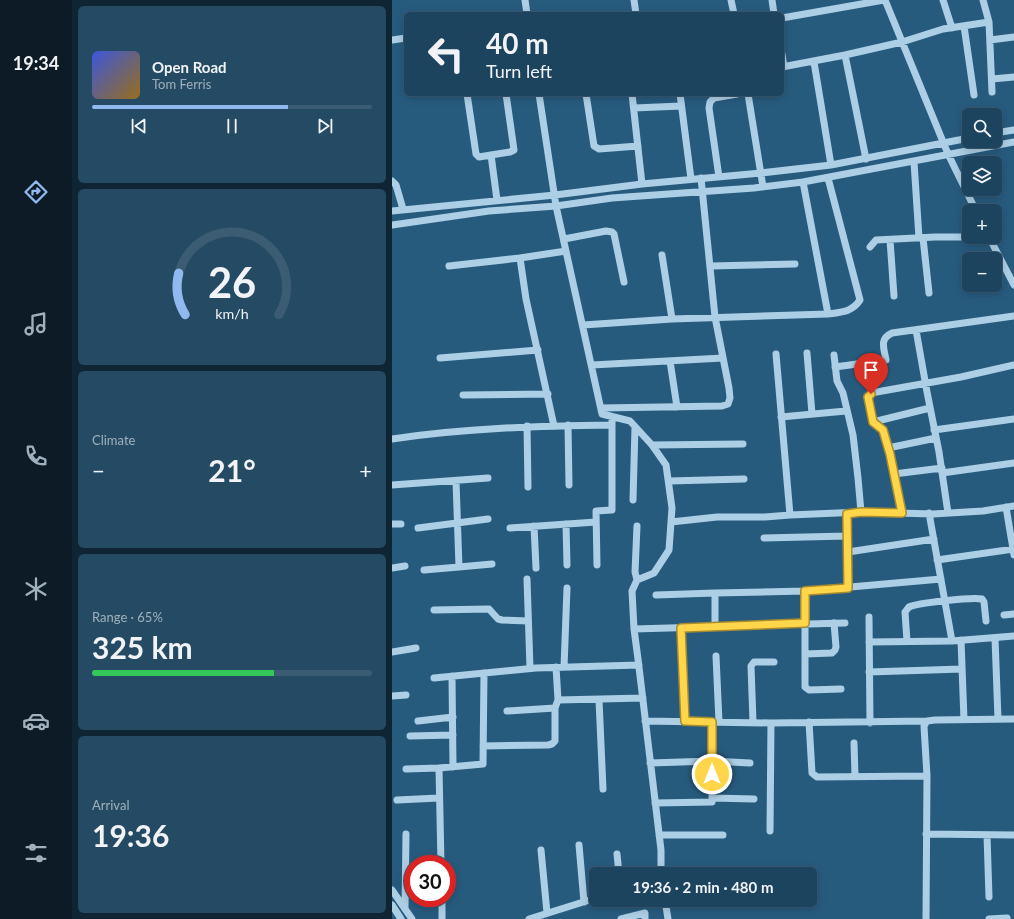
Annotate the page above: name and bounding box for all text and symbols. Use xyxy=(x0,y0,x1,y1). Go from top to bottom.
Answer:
text: 40 m xyxy=(486,26,549,60)
icon: left xyxy=(420,28,472,80)
text: 19:34 xyxy=(13,52,59,74)
text: Open Road xyxy=(152,58,227,76)
text: Turn left xyxy=(486,60,552,82)
text: Tom Ferris xyxy=(152,76,211,92)
map controls xyxy=(962,108,1002,292)
button: search xyxy=(962,108,1002,148)
icon: previous xyxy=(128,115,150,137)
icon: pause xyxy=(221,115,243,137)
icon: next xyxy=(314,115,336,137)
button: layers xyxy=(962,156,1002,196)
icon: directions xyxy=(22,178,50,206)
button: + xyxy=(962,204,1002,244)
button: − xyxy=(962,252,1002,292)
text: 26 xyxy=(208,257,256,307)
text: km/h xyxy=(215,304,249,321)
icon: music xyxy=(22,310,50,338)
pin xyxy=(854,353,888,394)
icon: arrive xyxy=(860,359,882,381)
text: Climate xyxy=(92,432,135,448)
icon: phone xyxy=(22,442,50,470)
text: 21° xyxy=(208,452,256,488)
text: − xyxy=(92,457,105,484)
text: + xyxy=(359,457,372,484)
icon: climate xyxy=(22,575,50,603)
text: Range · 65% xyxy=(92,609,163,625)
text: 325 km xyxy=(92,629,193,665)
icon: car xyxy=(22,707,50,735)
position arrow xyxy=(691,753,733,795)
text: Arrival xyxy=(92,797,129,813)
text: 19:36 xyxy=(92,817,169,853)
icon: filters xyxy=(22,839,50,867)
speed limit sign: 30 xyxy=(404,855,456,907)
text: 19:36 · 2 min · 480 m xyxy=(633,878,773,896)

